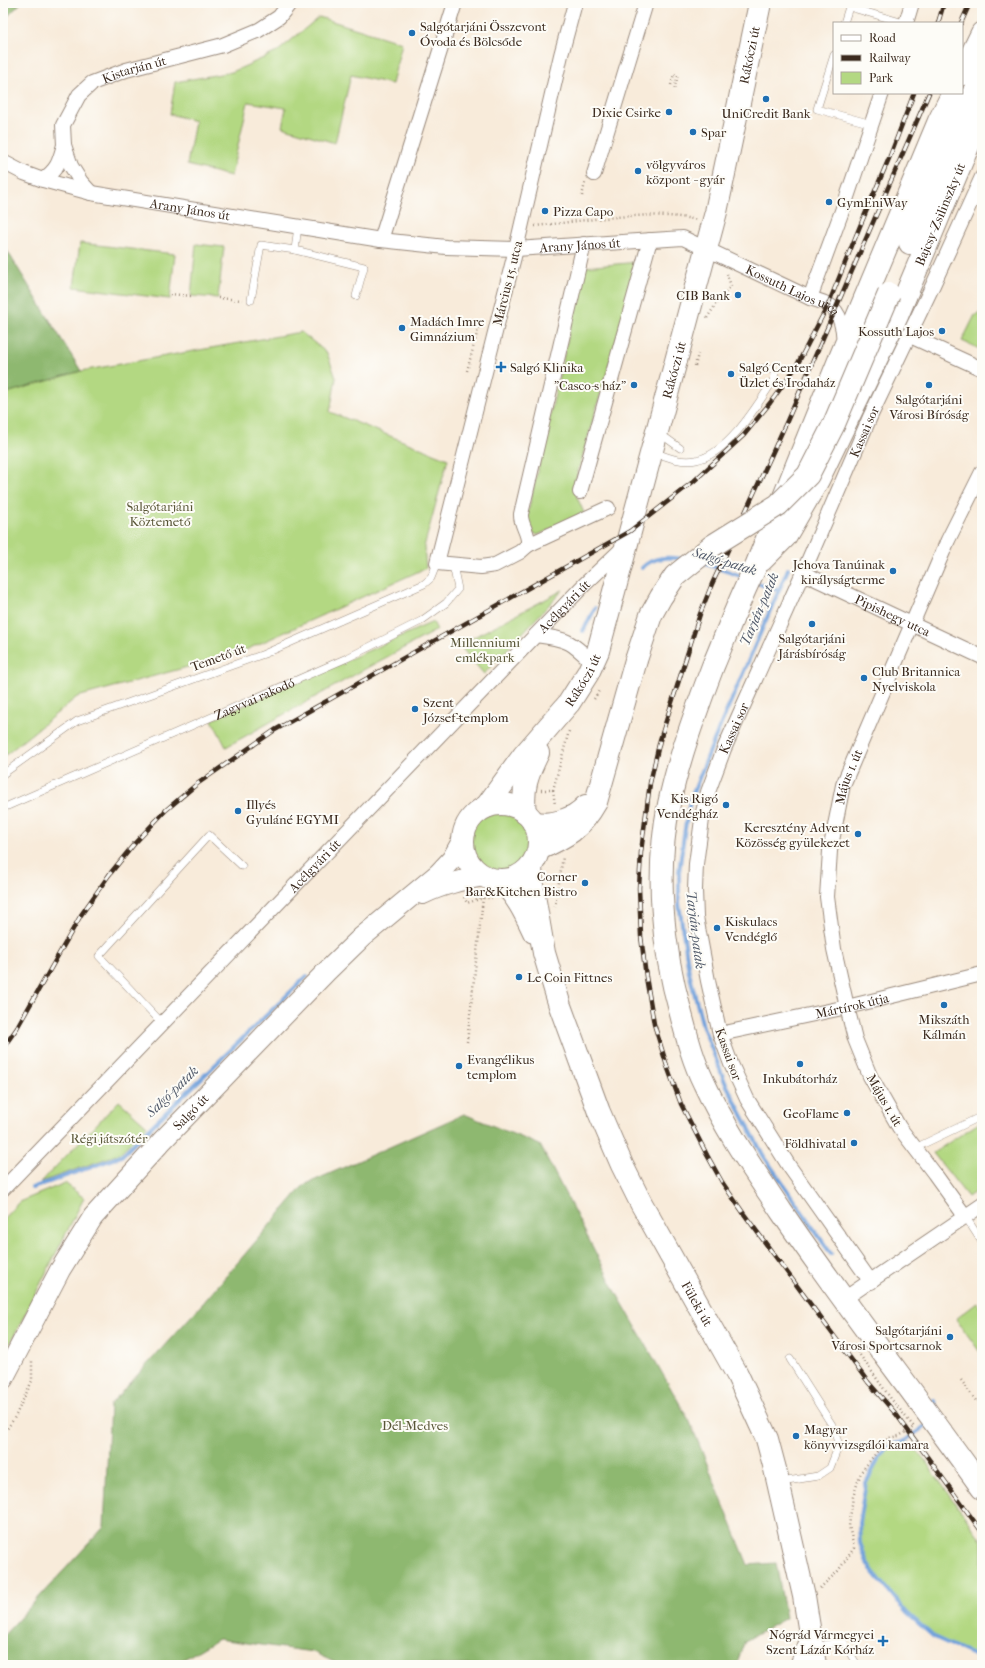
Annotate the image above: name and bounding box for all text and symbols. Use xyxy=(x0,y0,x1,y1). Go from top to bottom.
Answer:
place label: Salgótarjáni Összevont Óvoda és Bölcsőde xyxy=(420,19,547,49)
legend xyxy=(833,22,963,94)
street label: Rákóczi út xyxy=(736,24,763,85)
marker: Salgótarjáni Összevont Óvoda és Bölcsőde xyxy=(407,28,417,38)
text: Road xyxy=(869,31,896,45)
text: Railway xyxy=(869,51,911,65)
street label: Kistarján út xyxy=(100,53,168,86)
text: Park xyxy=(869,71,894,85)
marker: UniCredit Bank xyxy=(761,94,771,104)
place label: Dixie Csirke xyxy=(592,105,662,120)
place label: UniCredit Bank xyxy=(721,106,811,121)
marker: Dixie Csirke xyxy=(664,107,674,117)
place label: Spar xyxy=(701,125,727,140)
marker: Spar xyxy=(688,127,698,137)
place label: völgyváros központ - gyár xyxy=(646,157,725,187)
street label: Bajcsy-Zsilinszky út xyxy=(912,160,968,268)
marker: völgyváros központ - gyár xyxy=(633,166,643,176)
street label: Arany János út xyxy=(148,195,232,223)
place label: GymEniWay xyxy=(837,195,909,210)
marker: GymEniWay xyxy=(824,197,834,207)
place label: Pizza Capo xyxy=(553,204,614,219)
marker: Pizza Capo xyxy=(540,206,550,216)
street label: Arany János út xyxy=(538,235,621,256)
street label: Március 15. utca xyxy=(490,238,526,327)
street label: Kossuth Lajos utca xyxy=(743,262,844,319)
place label: CIB Bank xyxy=(676,288,730,303)
marker: CIB Bank xyxy=(733,290,743,300)
place label: Madách Imre Gimnázium xyxy=(410,314,485,344)
marker: Madách Imre Gimnázium xyxy=(397,323,407,333)
place label: Kossuth Lajos xyxy=(858,324,934,339)
marker: Kossuth Lajos xyxy=(937,326,947,336)
street label: Rákóczi út xyxy=(659,339,689,400)
place label: Salgó Klinika xyxy=(510,360,584,375)
place label: Salgó Center Üzlet és Irodaház xyxy=(739,360,836,390)
marker: Salgó Klinika xyxy=(495,361,507,373)
marker: Salgó Center Üzlet és Irodaház xyxy=(726,369,736,379)
place label: "Casco-s ház" xyxy=(554,378,626,393)
marker: "Casco-s ház" xyxy=(629,380,639,390)
marker: Salgótarjáni Városi Bíróság xyxy=(924,380,934,390)
place label: Salgótarjáni Városi Bíróság xyxy=(888,392,970,422)
street label: Kassai sor xyxy=(847,403,882,460)
park label: Salgótarjáni Köztemető xyxy=(127,499,194,529)
water label: Salgó-patak xyxy=(690,543,759,579)
place label: Jehova Tanúinak királyságterme xyxy=(792,557,886,587)
marker: Jehova Tanúinak királyságterme xyxy=(888,566,898,576)
water label: Tarján-patak xyxy=(736,570,783,649)
street label: Acélgyári út xyxy=(535,576,593,637)
street label: Pipishegy utca xyxy=(852,591,933,640)
marker: Salgótarjáni Járásbíróság xyxy=(807,619,817,629)
place label: Salgótarjáni Járásbíróság xyxy=(777,631,847,661)
park label: Millenniumi emlékpark xyxy=(450,635,520,665)
street label: Temető út xyxy=(189,641,248,674)
street label: Rákóczi út xyxy=(562,651,604,709)
place label: Club Britannica Nyelviskola xyxy=(872,664,961,694)
marker: Club Britannica Nyelviskola xyxy=(859,673,869,683)
street label: Zagyvai rakodó xyxy=(212,675,297,723)
place label: Szent József-templom xyxy=(422,695,509,725)
street label: Kassai sor xyxy=(716,700,752,756)
marker: Szent József-templom xyxy=(410,704,420,714)
street label: Május 1. út xyxy=(832,747,866,806)
place label: Kis Rigó Vendégház xyxy=(656,791,718,821)
place label: Illyés Gyuláné EGYMI xyxy=(246,797,339,827)
marker: Kis Rigó Vendégház xyxy=(721,800,731,810)
marker: Illyés Gyuláné EGYMI xyxy=(233,806,243,816)
place label: Keresztény Advent Közösség gyülekezet xyxy=(735,820,850,850)
marker: Keresztény Advent Közösség gyülekezet xyxy=(853,829,863,839)
street label: Acélgyári út xyxy=(285,836,344,896)
place label: Corner Bar&Kitchen Bistro xyxy=(465,869,577,899)
marker: Corner Bar&Kitchen Bistro xyxy=(580,878,590,888)
water label: Tarján-patak xyxy=(682,890,709,970)
place label: Kiskulacs Vendéglő xyxy=(724,914,778,944)
marker: Kiskulacs Vendéglő xyxy=(712,923,722,933)
place label: Le Coin Fittnes xyxy=(527,970,612,985)
marker: Le Coin Fittnes xyxy=(514,972,524,982)
street label: Mártírok útja xyxy=(814,990,891,1022)
marker: Mikszáth Kálmán xyxy=(939,1000,949,1010)
place label: Mikszáth Kálmán xyxy=(919,1012,970,1042)
street label: Kassai sor xyxy=(712,1026,745,1083)
place label: Evangélikus templom xyxy=(467,1052,534,1082)
marker: Inkubátorház xyxy=(795,1059,805,1069)
marker: Evangélikus templom xyxy=(454,1061,464,1071)
water label: Salgó-patak xyxy=(142,1062,202,1121)
place label: Inkubátorház xyxy=(762,1071,838,1086)
street label: Május 1. út xyxy=(864,1071,906,1129)
street label: Salgó út xyxy=(170,1091,212,1133)
place label: GeoFlame xyxy=(783,1106,840,1121)
marker: GeoFlame xyxy=(842,1108,852,1118)
park label: Régi játszótér xyxy=(71,1131,148,1146)
place label: Földhivatal xyxy=(784,1136,846,1151)
marker: Földhivatal xyxy=(849,1138,859,1148)
street label: Füleki út xyxy=(678,1279,716,1329)
place label: Salgótarjáni Városi Sportcsarnok xyxy=(831,1323,942,1353)
marker: Salgótarjáni Városi Sportcsarnok xyxy=(945,1332,955,1342)
park label: Dél-Medves xyxy=(382,1418,448,1433)
place label: Magyar könyvvizsgálói kamara xyxy=(804,1422,930,1452)
marker: Magyar könyvvizsgálói kamara xyxy=(791,1431,801,1441)
place label: Nógrád Vármegyei Szent Lázár Kórház xyxy=(766,1627,874,1657)
marker: Nógrád Vármegyei Szent Lázár Kórház xyxy=(877,1635,889,1647)

